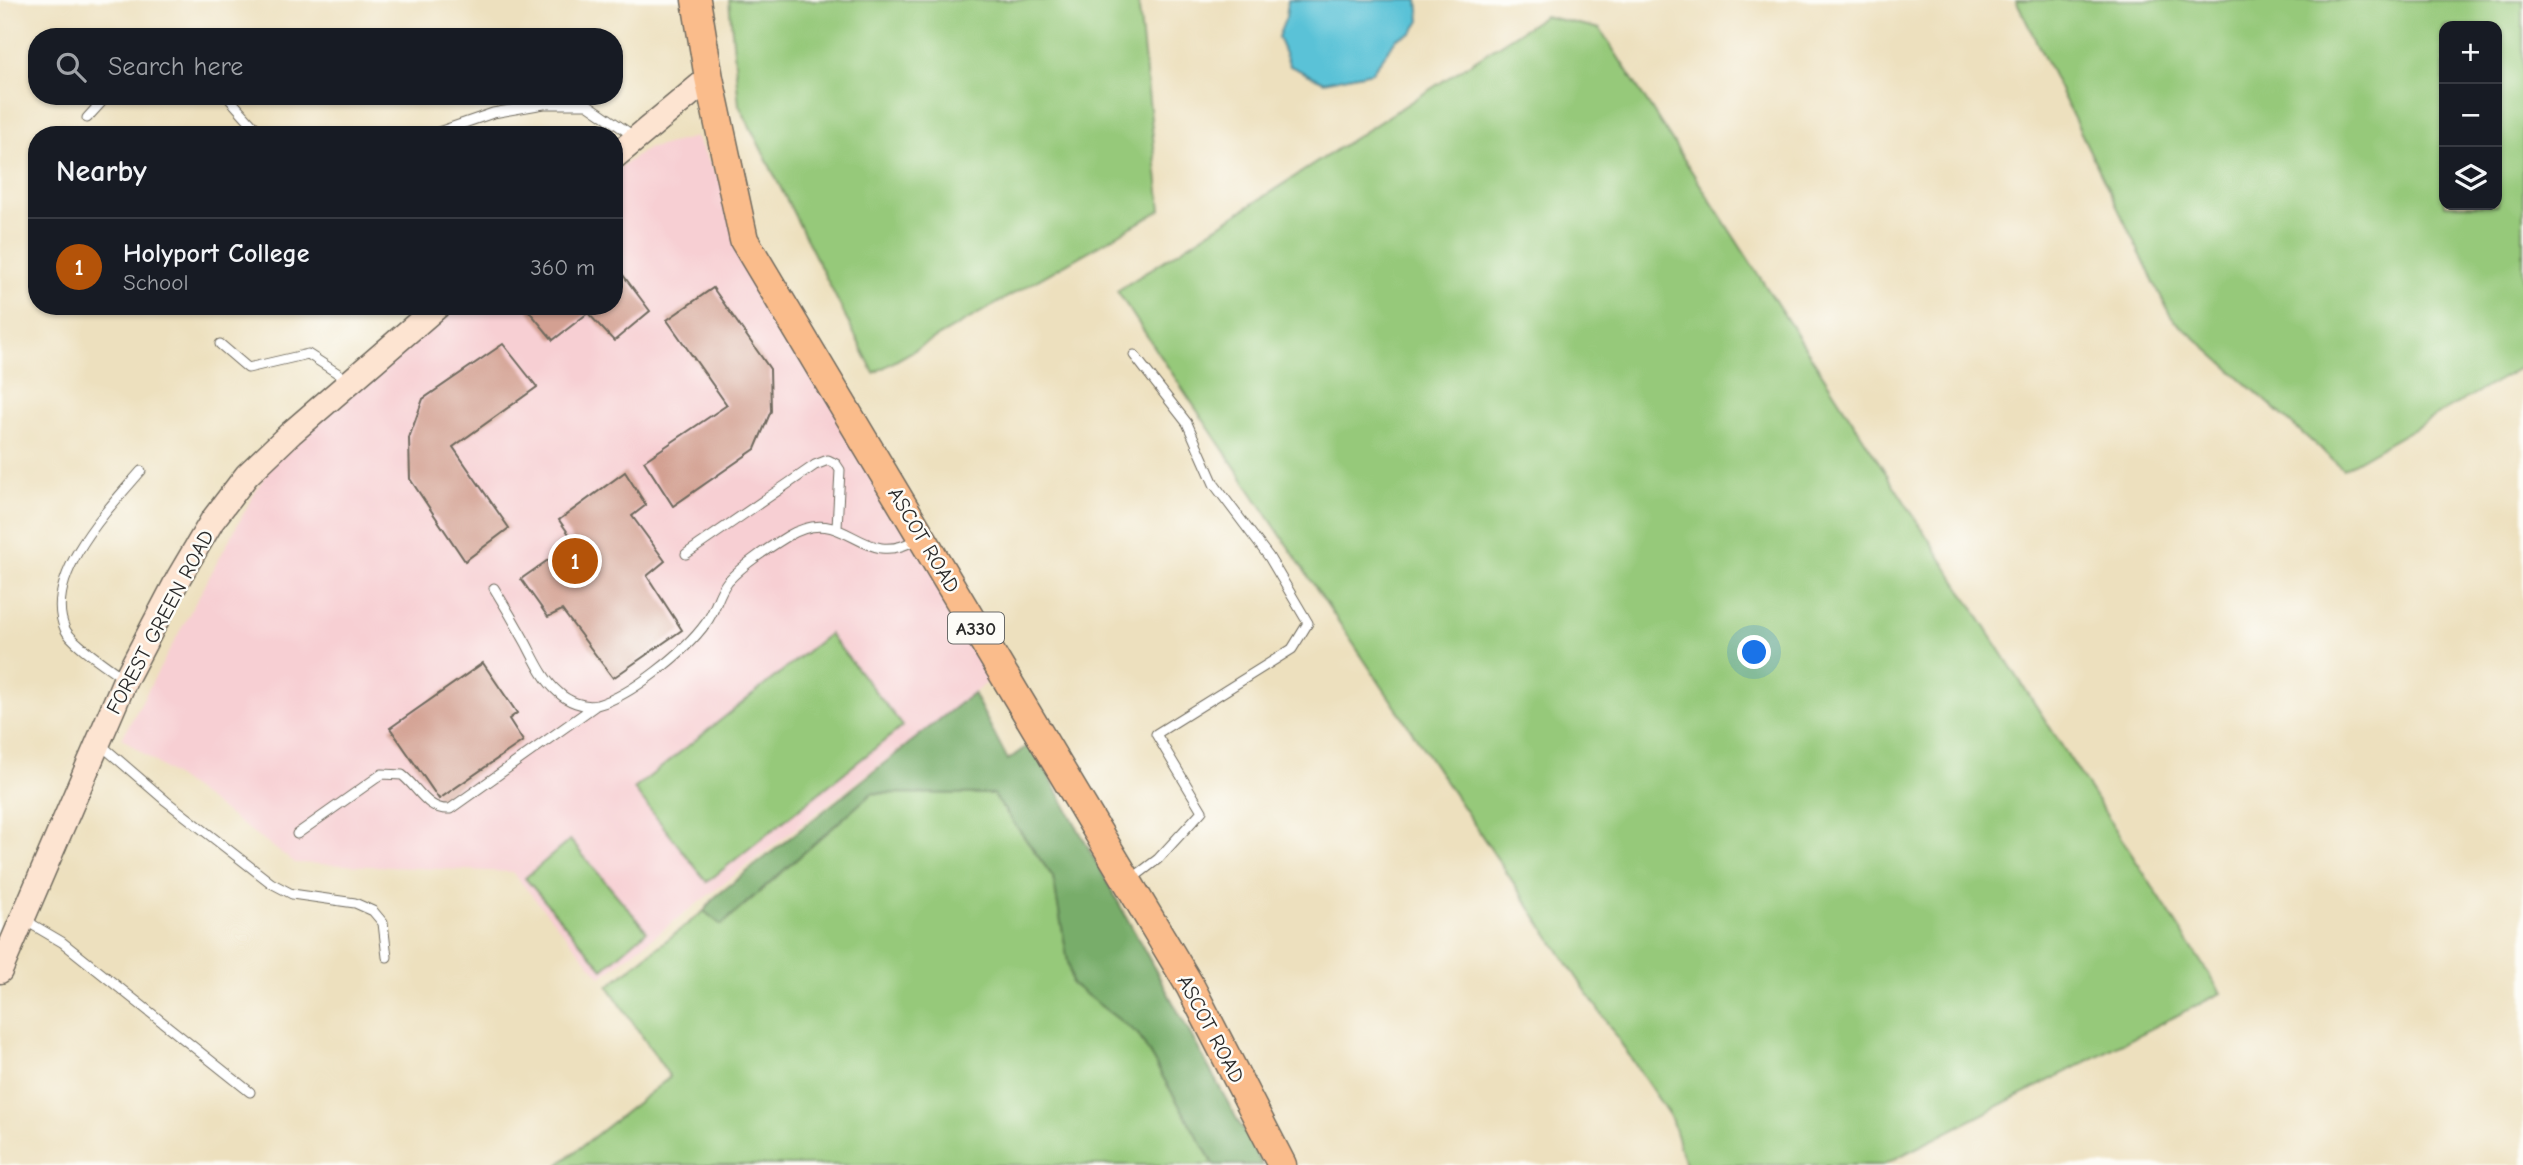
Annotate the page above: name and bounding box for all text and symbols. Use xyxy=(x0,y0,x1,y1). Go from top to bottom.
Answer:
map controls xyxy=(2439,21,2502,210)
button: + xyxy=(2439,21,2502,84)
search box xyxy=(28,28,623,105)
icon: search xyxy=(52,48,90,86)
text: Search here xyxy=(108,52,243,82)
button: − xyxy=(2439,84,2502,147)
button: layers xyxy=(2439,147,2502,210)
text: Nearby xyxy=(56,154,147,189)
text: Holyport College xyxy=(123,239,309,269)
text: 1 xyxy=(74,254,84,281)
text: 360 m xyxy=(530,254,595,281)
text: School xyxy=(123,269,188,296)
street label: ASCOT ROAD xyxy=(883,483,965,597)
street label: FOREST GREEN ROAD xyxy=(101,526,219,718)
pin: 1 xyxy=(552,535,598,587)
road number: A330 xyxy=(948,612,1004,643)
your location xyxy=(1737,635,1771,669)
street label: ASCOT ROAD xyxy=(1173,971,1249,1087)

